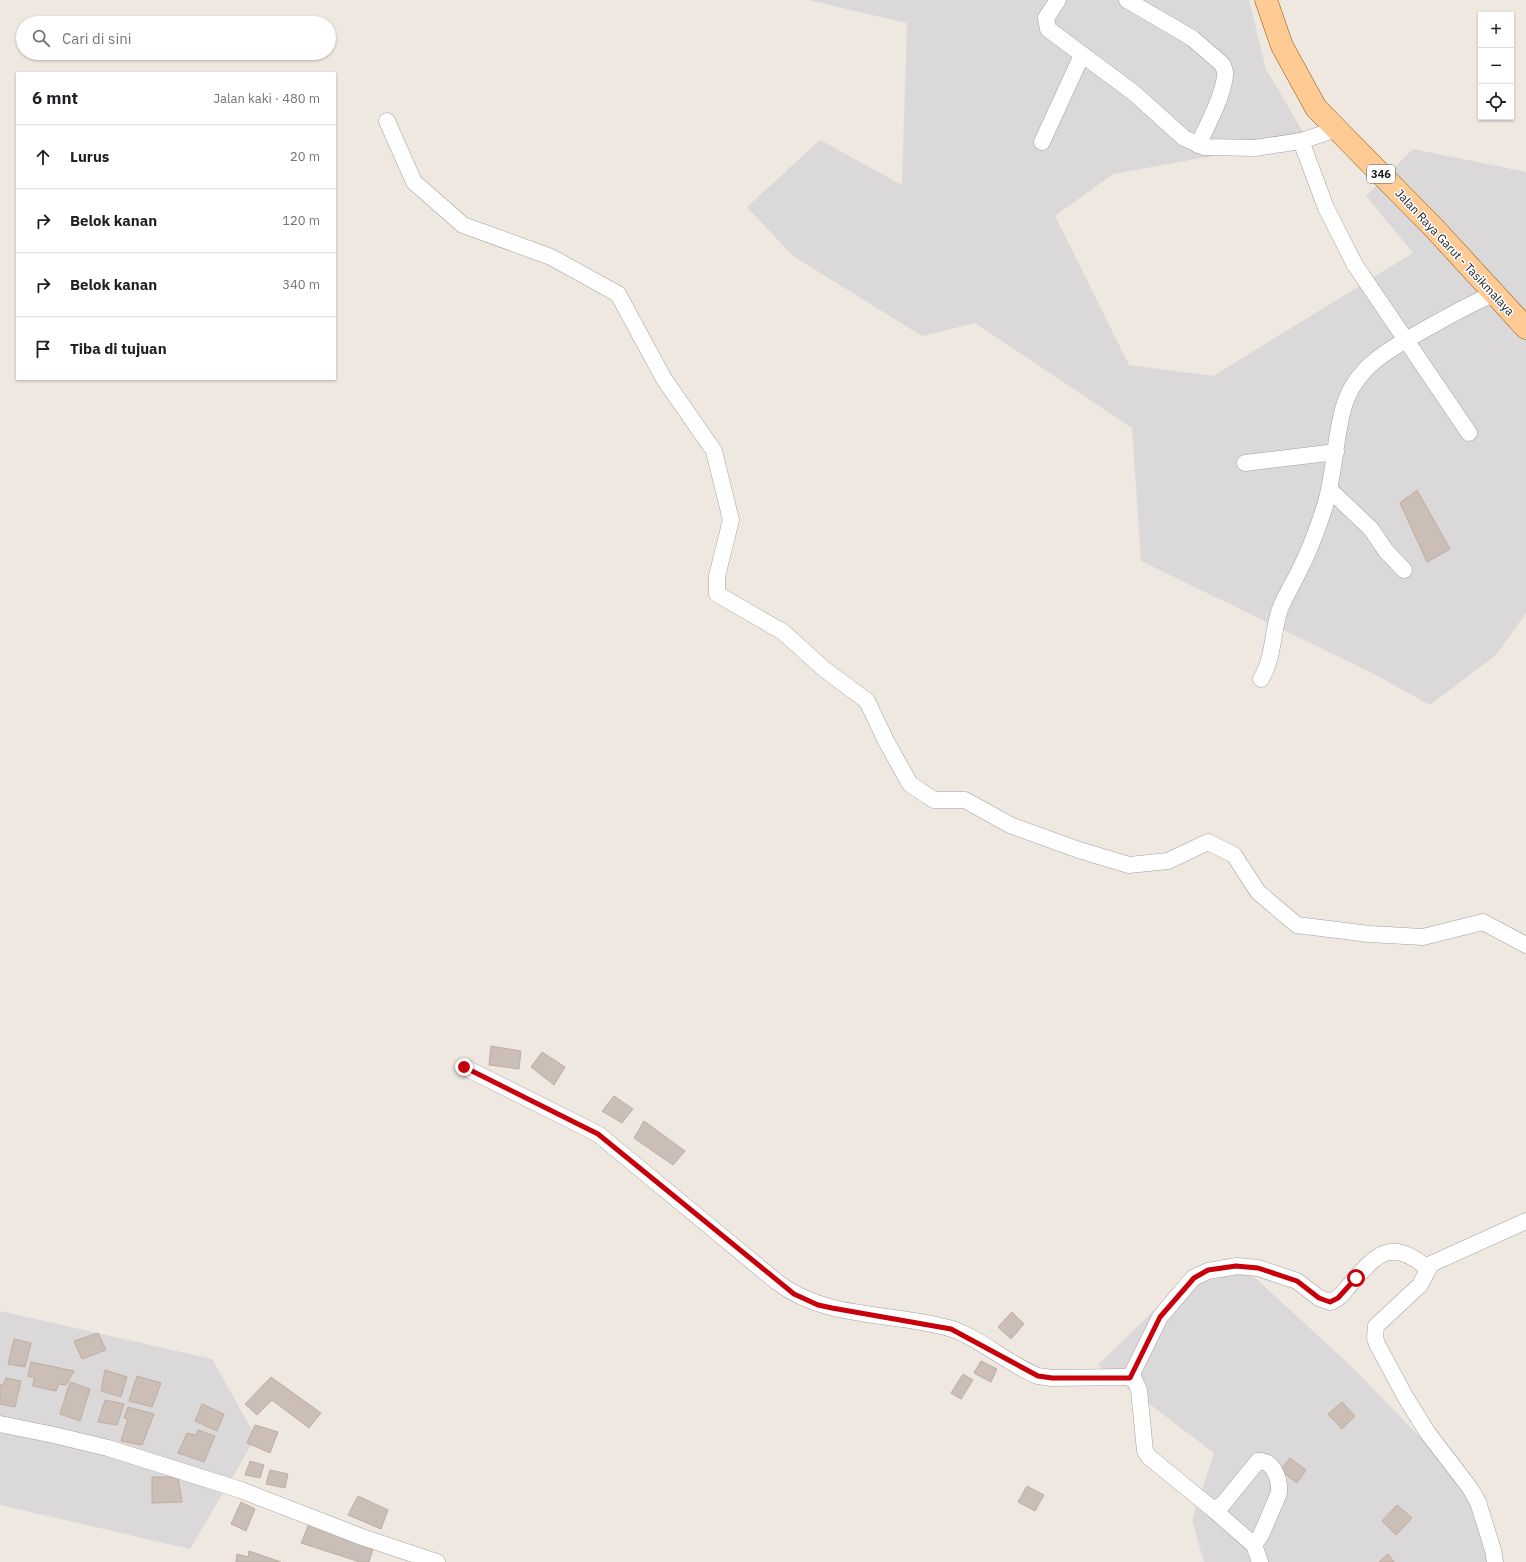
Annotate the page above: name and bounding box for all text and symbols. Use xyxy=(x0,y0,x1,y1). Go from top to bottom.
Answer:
map controls xyxy=(1478,12,1514,120)
button: + xyxy=(1478,12,1514,48)
search box xyxy=(16,16,336,60)
icon: search xyxy=(30,27,52,49)
text: Cari di sini xyxy=(62,29,131,48)
button: − xyxy=(1478,48,1514,84)
button: locate xyxy=(1478,84,1514,120)
text: 6 mnt xyxy=(32,87,78,109)
text: Jalan kaki · 480 m xyxy=(213,90,320,107)
icon: ahead xyxy=(32,146,54,168)
text: Lurus xyxy=(70,147,109,166)
text: 20 m xyxy=(290,148,320,165)
road number: 346 xyxy=(1367,165,1395,183)
street label: Jalan Raya Garut - Tasikmalaya xyxy=(1392,186,1518,319)
icon: right xyxy=(32,210,54,232)
text: Belok kanan xyxy=(70,211,157,230)
text: 120 m xyxy=(282,212,320,229)
icon: right xyxy=(32,274,54,296)
text: Belok kanan xyxy=(70,275,157,294)
text: 340 m xyxy=(282,276,320,293)
icon: arrive xyxy=(32,338,54,360)
text: Tiba di tujuan xyxy=(70,339,167,358)
route end xyxy=(455,1058,473,1076)
route start xyxy=(1347,1269,1365,1287)

